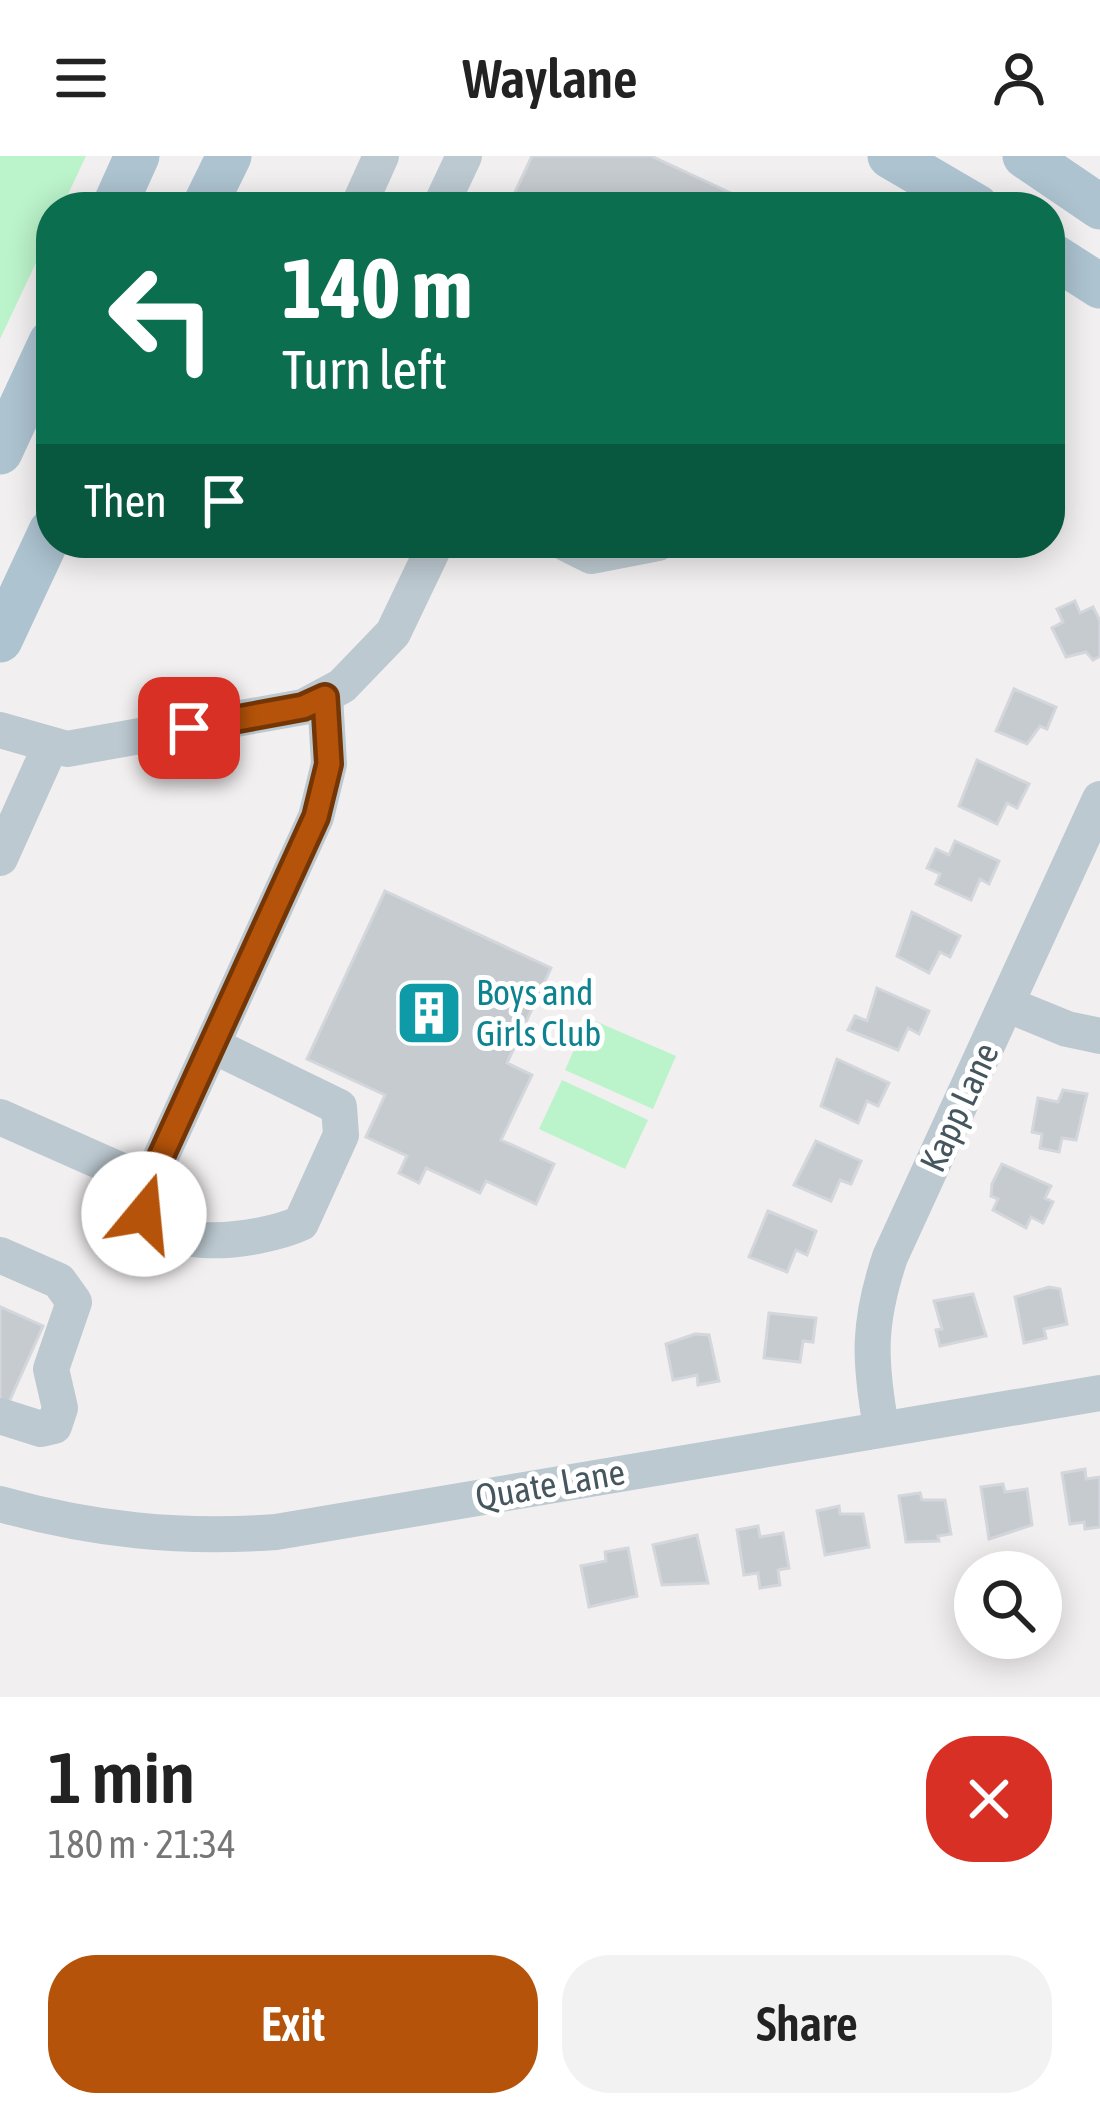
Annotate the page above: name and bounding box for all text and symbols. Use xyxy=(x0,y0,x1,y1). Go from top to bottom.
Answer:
icon: menu xyxy=(48,45,114,111)
icon: person xyxy=(986,45,1052,111)
text: Waylane xyxy=(462,48,638,109)
icon: left xyxy=(84,240,240,396)
text: 140 m xyxy=(282,240,472,336)
text: Turn left xyxy=(282,339,447,400)
icon: arrive xyxy=(191,468,257,534)
text: Then xyxy=(84,475,167,527)
pin xyxy=(138,677,240,779)
icon: arrive xyxy=(156,695,222,761)
place label: Boys and Girls Club xyxy=(476,971,601,1054)
building icon: Boys and Girls Club xyxy=(394,978,464,1048)
street label: Kapp Lane xyxy=(911,1036,1007,1178)
position arrow xyxy=(81,1151,207,1277)
street label: Quate Lane xyxy=(472,1450,628,1518)
map controls xyxy=(954,1551,1062,1659)
button: search xyxy=(954,1551,1062,1659)
text: 1 min xyxy=(48,1736,195,1818)
button: close xyxy=(926,1736,1052,1862)
text: 180 m · 21:34 xyxy=(48,1822,236,1866)
button: Exit xyxy=(48,1955,538,2093)
button: Share xyxy=(562,1955,1052,2093)

